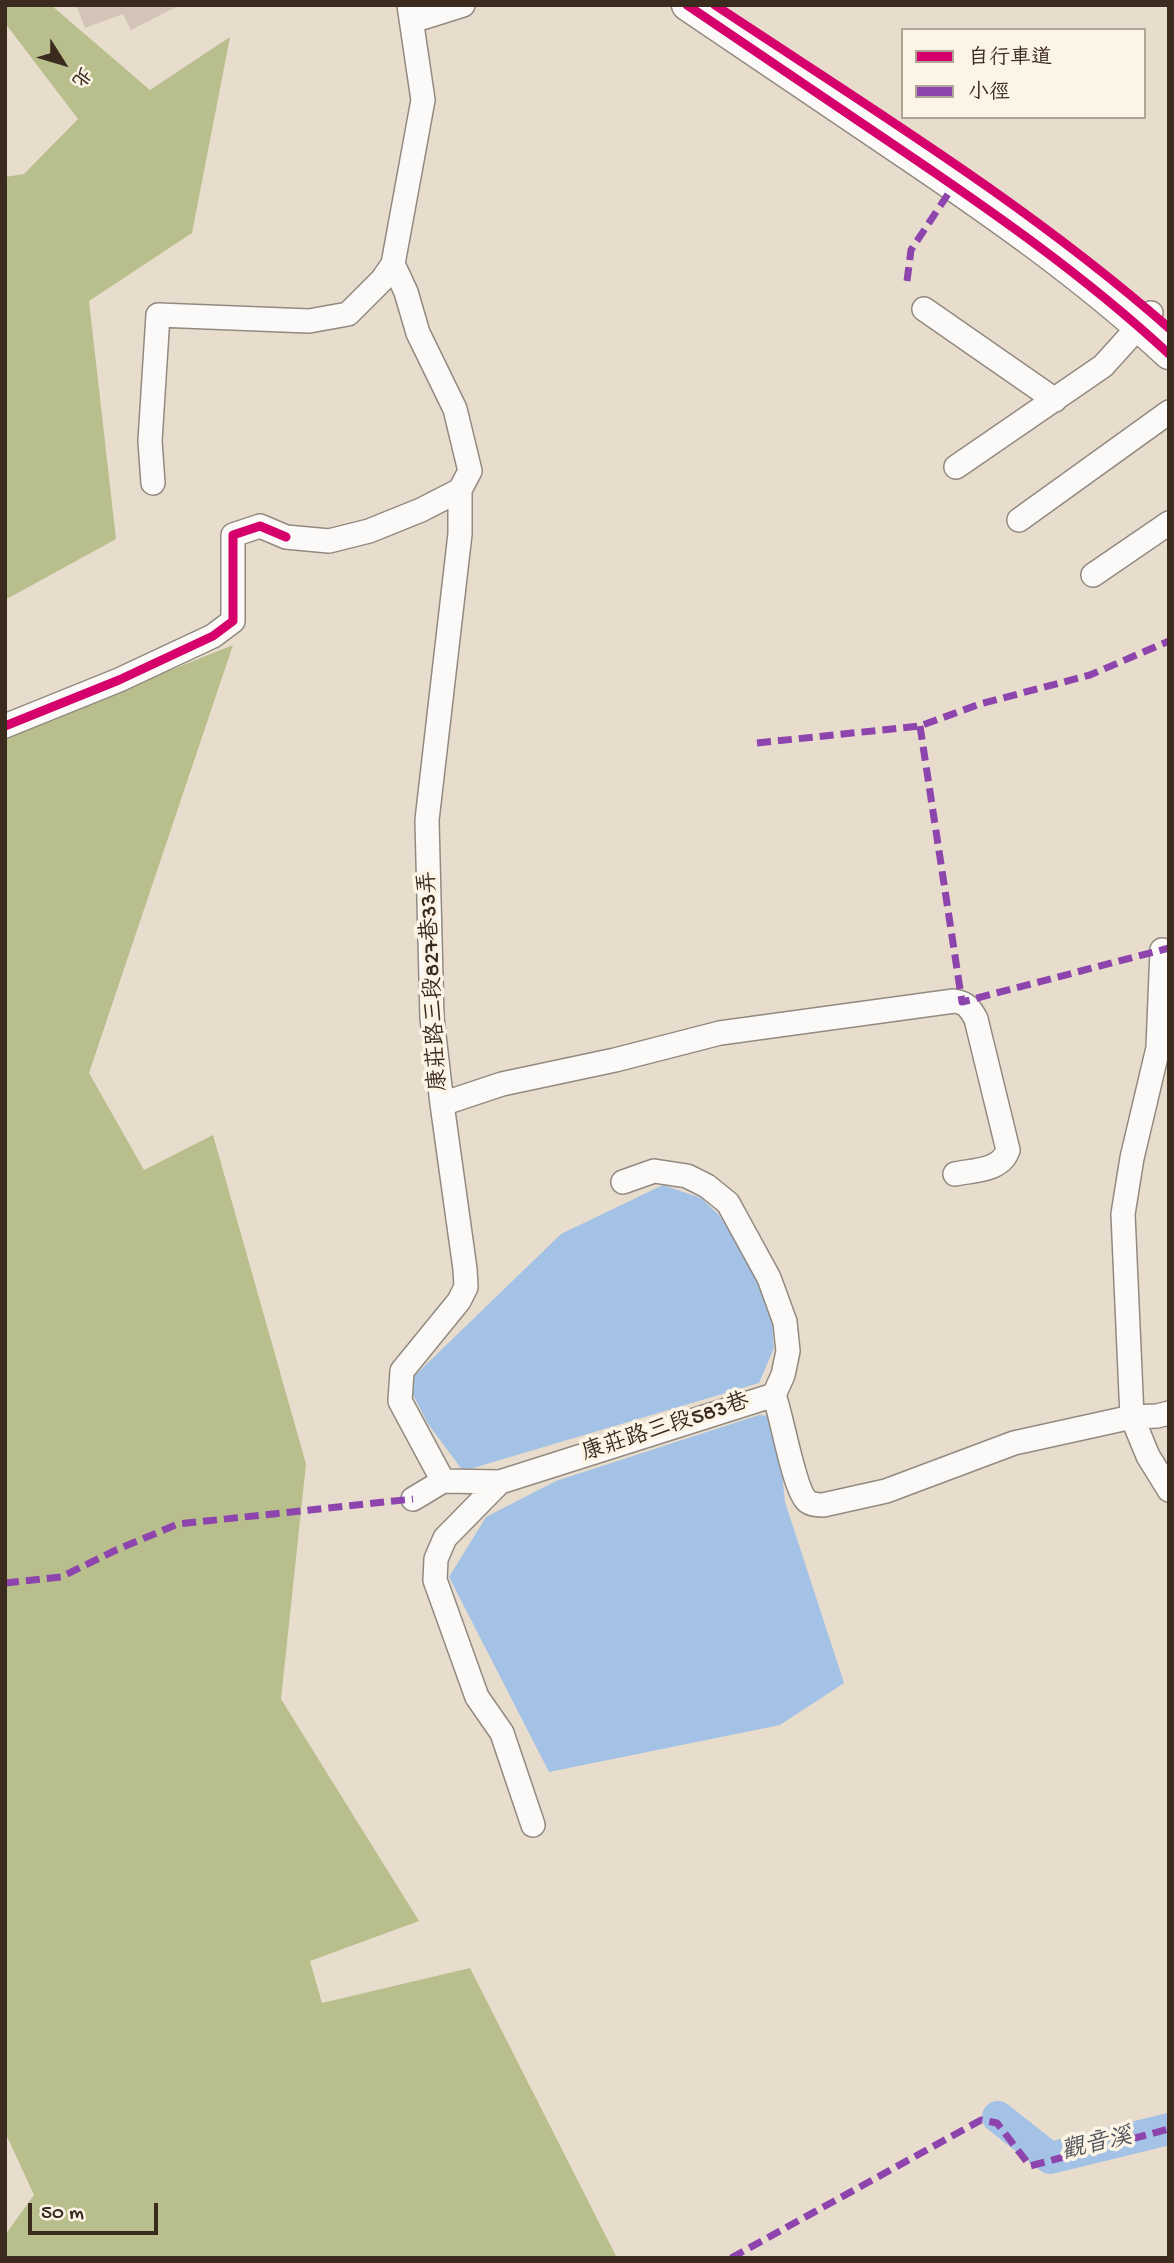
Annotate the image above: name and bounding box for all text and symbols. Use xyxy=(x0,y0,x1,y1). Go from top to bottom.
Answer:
north arrow xyxy=(28,28,98,98)
legend xyxy=(901,28,1146,119)
text: 自行車道 xyxy=(968,47,1052,72)
text: 北 xyxy=(65,61,95,90)
text: 小徑 xyxy=(968,82,1010,107)
street label: 康莊路三段827巷33弄 xyxy=(415,870,455,1092)
street label: 康莊路三段583巷 xyxy=(579,1389,753,1469)
water label: 觀音溪 xyxy=(1059,2124,1135,2168)
scale bar xyxy=(32,2190,161,2234)
text: 50 m xyxy=(41,2202,84,2227)

